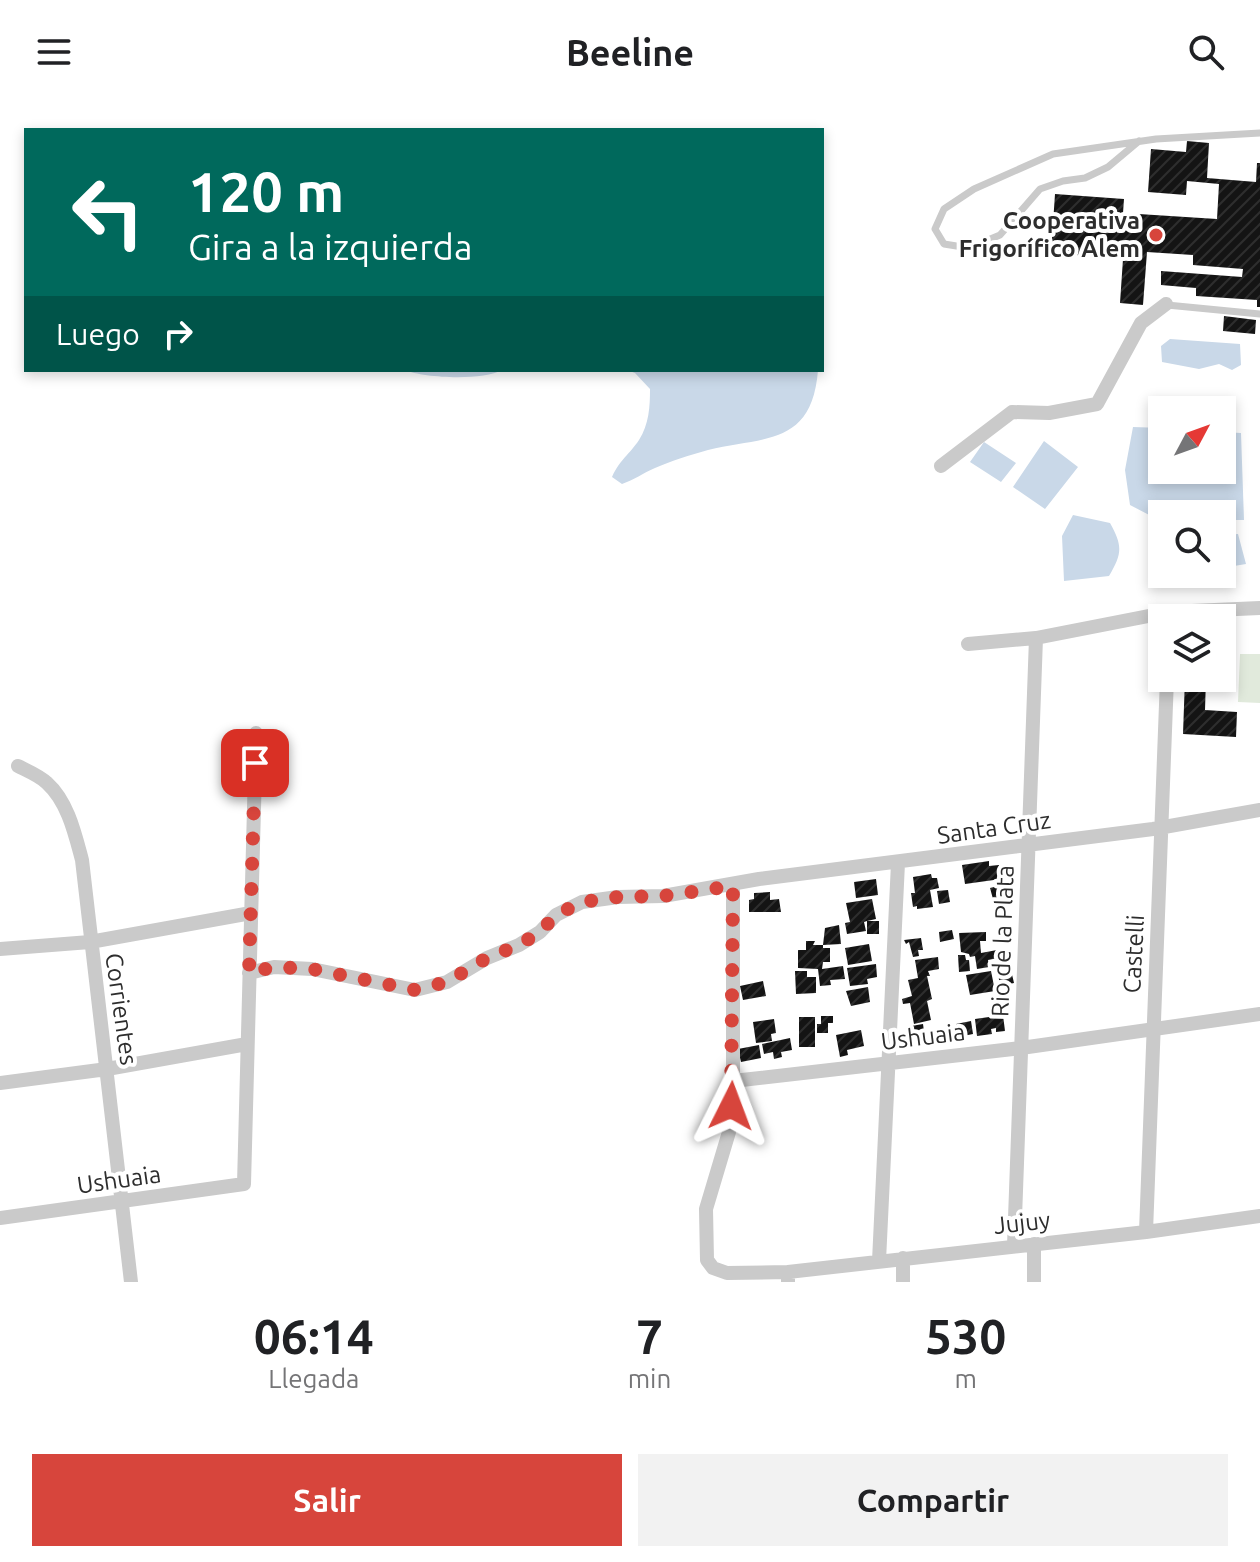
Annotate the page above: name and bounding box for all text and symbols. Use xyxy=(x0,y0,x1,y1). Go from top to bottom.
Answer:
icon: menu xyxy=(32,30,76,74)
icon: search xyxy=(1184,30,1228,74)
text: Beeline xyxy=(566,32,694,73)
icon: left xyxy=(56,160,160,264)
text: 120 m xyxy=(188,160,344,223)
place label: Cooperativa Frigorífico Alem xyxy=(959,207,1140,262)
text: Gira a la izquierda xyxy=(188,226,472,267)
marker: Cooperativa Frigorífico Alem xyxy=(1147,226,1165,244)
icon: right xyxy=(156,312,200,356)
text: Luego xyxy=(56,317,140,351)
north arrow xyxy=(1148,396,1236,484)
map controls xyxy=(1148,396,1236,692)
button: search xyxy=(1148,500,1236,588)
button: layers xyxy=(1148,604,1236,692)
pin xyxy=(221,729,289,797)
icon: arrive xyxy=(233,741,277,785)
street label: Santa Cruz xyxy=(935,806,1052,849)
street label: Rio de la Plata xyxy=(986,865,1019,1017)
street label: Castelli xyxy=(1118,914,1149,994)
street label: Corrientes xyxy=(100,951,143,1067)
street label: Ushuaia xyxy=(879,1018,967,1055)
position arrow xyxy=(689,1064,773,1148)
street label: Ushuaia xyxy=(75,1160,163,1199)
street label: Jujuy xyxy=(992,1206,1052,1239)
text: 06:14 xyxy=(254,1309,374,1363)
text: 7 xyxy=(636,1309,663,1363)
text: 530 xyxy=(925,1309,1006,1363)
text: Llegada xyxy=(268,1364,359,1393)
text: min xyxy=(628,1364,671,1393)
text: m xyxy=(954,1364,977,1393)
button: Salir xyxy=(32,1454,622,1546)
button: Compartir xyxy=(638,1454,1228,1546)

